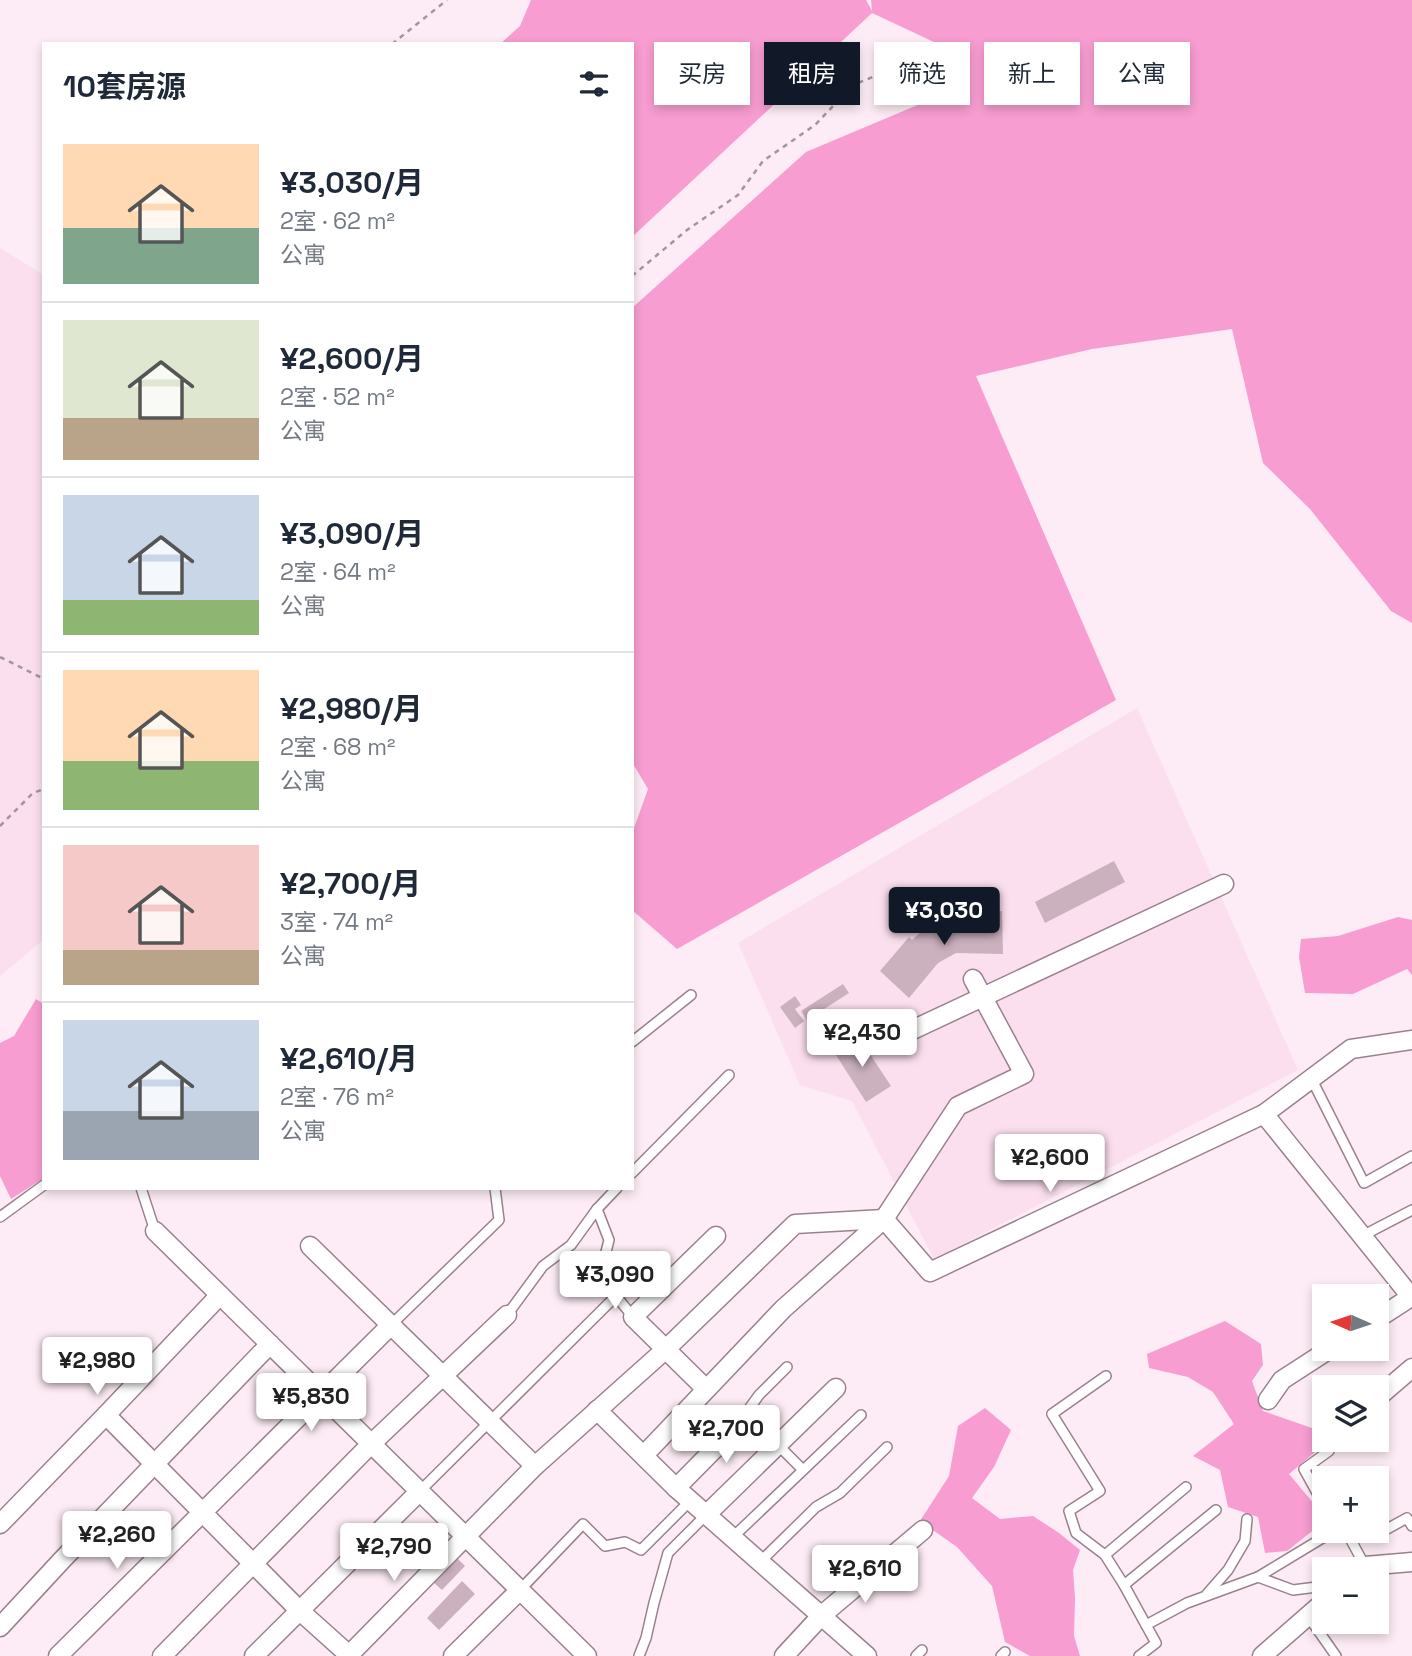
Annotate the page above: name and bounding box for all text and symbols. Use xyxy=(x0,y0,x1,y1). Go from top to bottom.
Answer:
chip: 买房 xyxy=(654,42,750,105)
chip: 租房 xyxy=(764,42,860,105)
chip: 筛选 xyxy=(874,42,970,105)
chip: 新上 xyxy=(984,42,1080,105)
chip: 公寓 xyxy=(1094,42,1190,105)
icon: filters xyxy=(575,65,613,103)
text: 10套房源 xyxy=(63,67,186,106)
text: ¥3,030/月 xyxy=(280,163,424,202)
icon: home xyxy=(119,172,203,256)
text: 2室 · 62 m² xyxy=(280,206,395,236)
text: 公寓 xyxy=(280,240,326,270)
text: ¥2,600/月 xyxy=(280,339,424,378)
icon: home xyxy=(119,348,203,432)
text: 2室 · 52 m² xyxy=(280,382,395,412)
text: 公寓 xyxy=(280,416,326,446)
text: ¥3,090/月 xyxy=(280,514,424,553)
icon: home xyxy=(119,523,203,607)
text: 2室 · 64 m² xyxy=(280,557,396,587)
text: 公寓 xyxy=(280,591,326,621)
text: ¥2,980/月 xyxy=(280,689,423,728)
icon: home xyxy=(119,698,203,782)
text: 2室 · 68 m² xyxy=(280,732,396,762)
text: 公寓 xyxy=(280,766,326,796)
text: ¥2,700/月 xyxy=(280,864,421,903)
icon: home xyxy=(119,873,203,957)
pin: ¥3,030 xyxy=(887,888,1001,947)
text: ¥3,030 xyxy=(905,895,983,925)
text: 3室 · 74 m² xyxy=(280,907,393,937)
text: 公寓 xyxy=(280,941,326,971)
pin: ¥2,430 xyxy=(805,1010,919,1069)
text: ¥2,430 xyxy=(823,1017,901,1047)
text: ¥2,610/月 xyxy=(280,1039,418,1078)
icon: home xyxy=(119,1048,203,1132)
text: 2室 · 76 m² xyxy=(280,1082,394,1112)
text: 公寓 xyxy=(280,1116,326,1146)
pin: ¥2,600 xyxy=(993,1134,1107,1194)
text: ¥2,600 xyxy=(1011,1142,1089,1172)
pin: ¥3,090 xyxy=(558,1252,672,1311)
text: ¥3,090 xyxy=(576,1259,654,1289)
north arrow xyxy=(1312,1284,1390,1362)
map controls xyxy=(1312,1284,1389,1634)
pin: ¥2,980 xyxy=(40,1338,154,1397)
text: ¥2,980 xyxy=(58,1345,136,1375)
pin: ¥5,830 xyxy=(254,1374,368,1433)
button: layers xyxy=(1312,1375,1389,1452)
text: ¥5,830 xyxy=(272,1381,350,1411)
pin: ¥2,700 xyxy=(669,1406,783,1465)
text: ¥2,700 xyxy=(688,1413,764,1443)
button: + xyxy=(1312,1466,1389,1543)
pin: ¥2,260 xyxy=(60,1512,174,1571)
text: ¥2,260 xyxy=(78,1519,156,1549)
pin: ¥2,790 xyxy=(337,1524,451,1583)
text: ¥2,790 xyxy=(356,1531,432,1561)
pin: ¥2,610 xyxy=(808,1546,922,1605)
text: ¥2,610 xyxy=(828,1553,902,1583)
button: − xyxy=(1312,1557,1389,1634)

